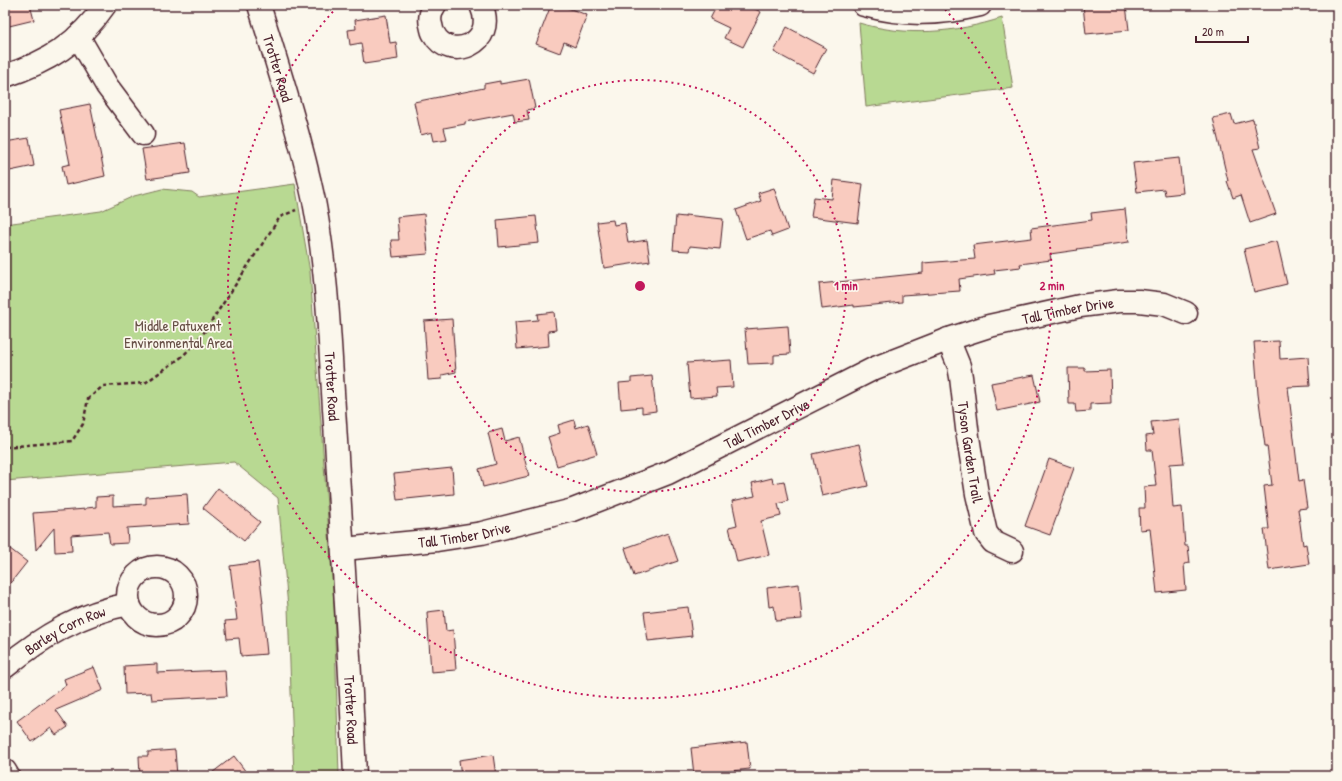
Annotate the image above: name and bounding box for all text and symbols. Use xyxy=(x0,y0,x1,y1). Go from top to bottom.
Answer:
scale bar xyxy=(1196,18,1248,44)
text: 20 m xyxy=(1202,23,1224,40)
street label: Trotter Road xyxy=(258,32,298,104)
text: 1 min xyxy=(834,277,858,294)
text: 2 min xyxy=(1040,277,1065,294)
centre of rings xyxy=(633,279,647,293)
street label: Tall Timber Drive xyxy=(1020,291,1115,329)
park label: Middle Patuxent Environmental Area xyxy=(124,315,232,353)
street label: Trotter Road xyxy=(320,351,345,422)
street label: Tall Timber Drive xyxy=(720,393,813,454)
street label: Tyson Garden Trail xyxy=(953,400,989,505)
street label: Tall Timber Drive xyxy=(417,516,512,552)
street label: Barley Corn Row xyxy=(20,600,108,659)
street label: Trotter Road xyxy=(340,675,364,745)

